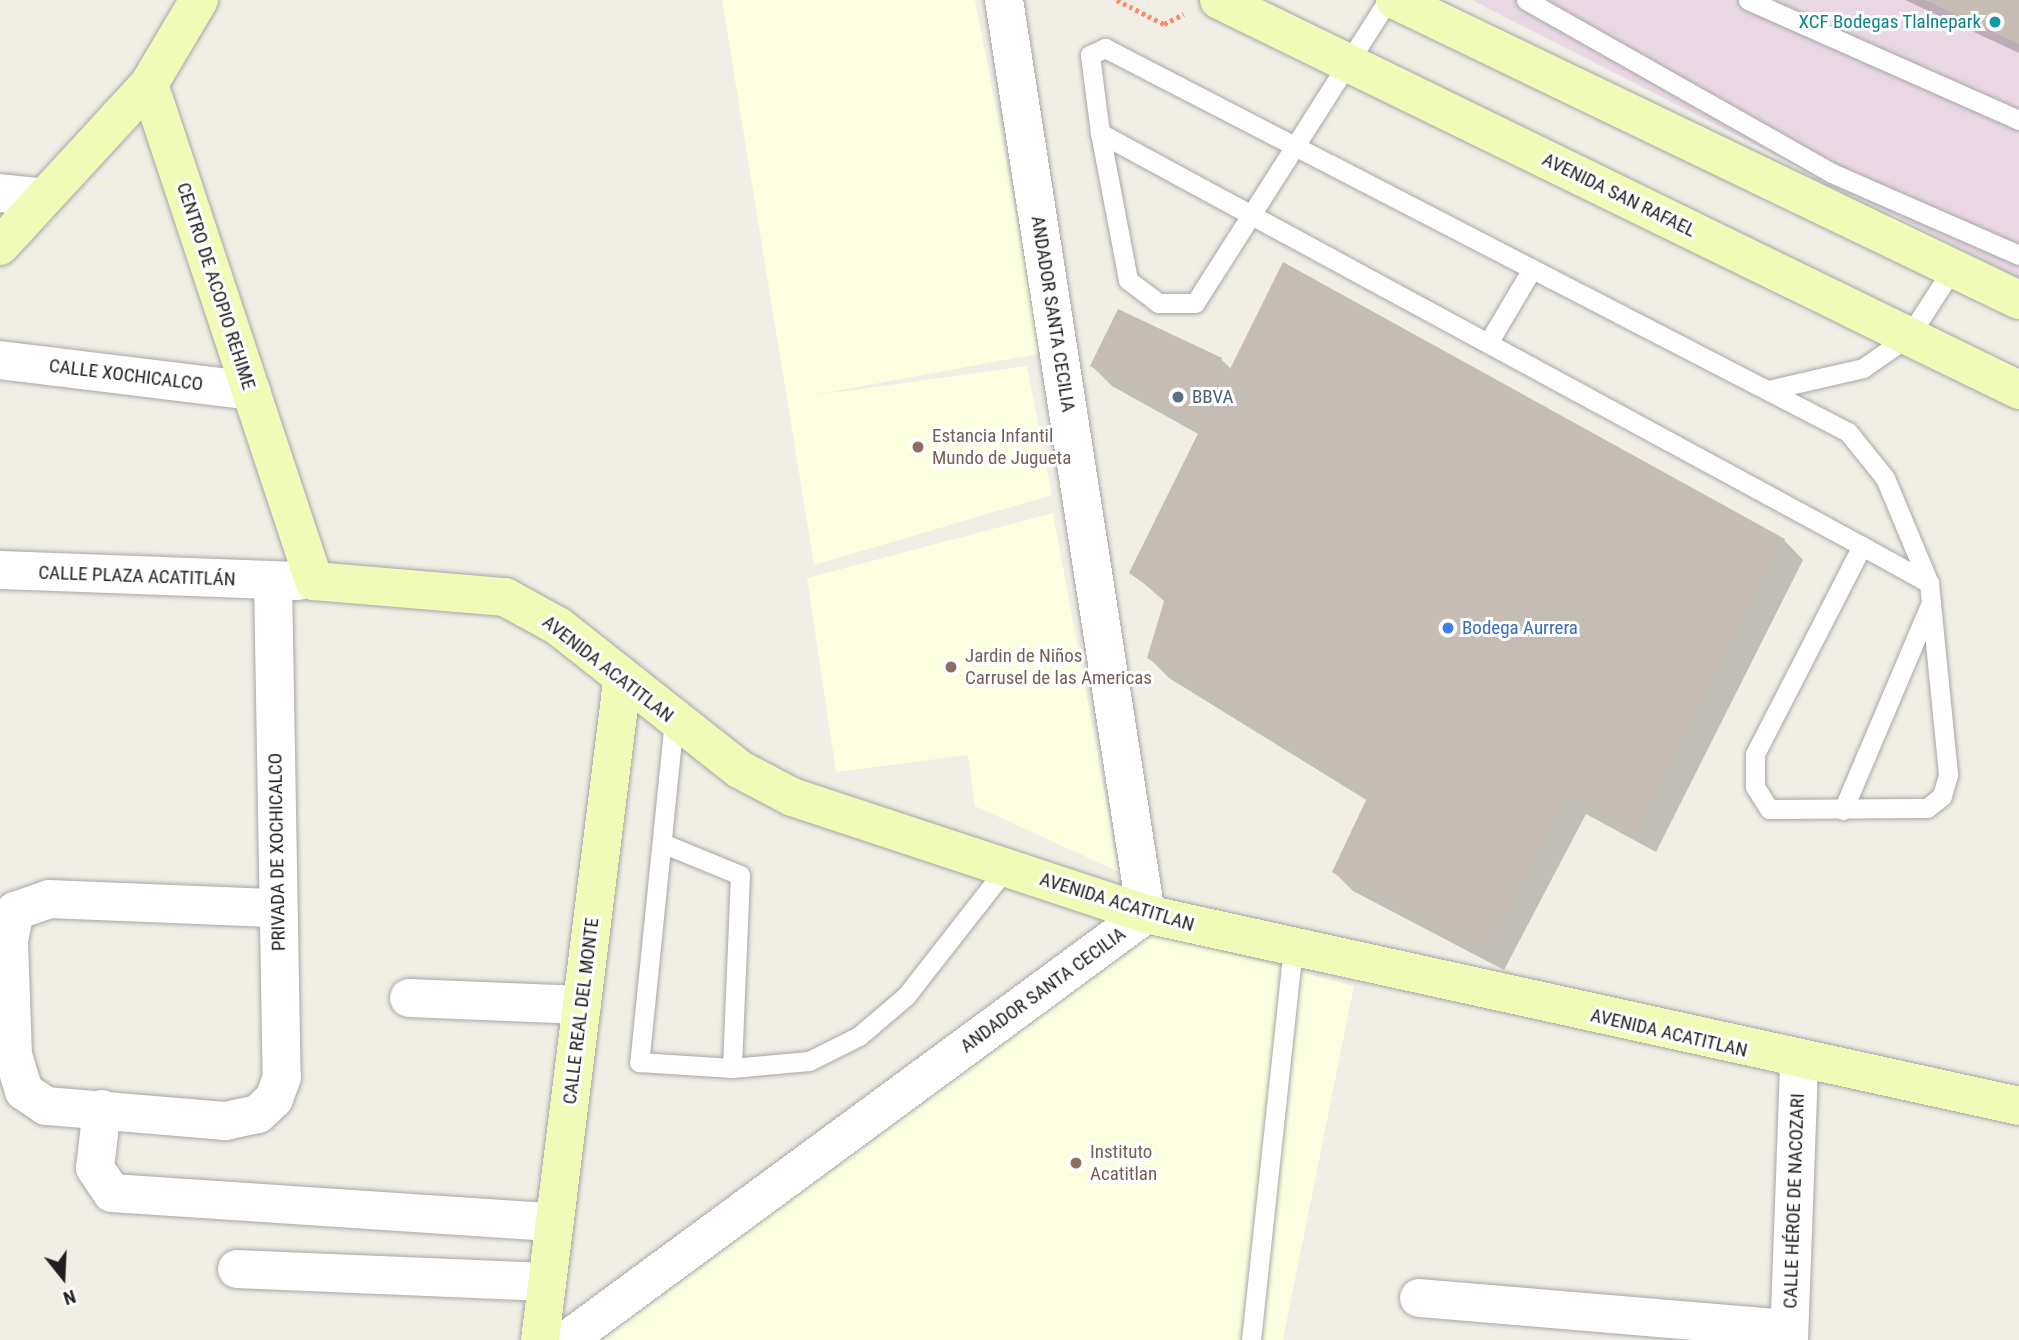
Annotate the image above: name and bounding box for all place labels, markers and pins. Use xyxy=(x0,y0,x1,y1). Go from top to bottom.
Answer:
place label: XCF Bodegas Tlalnepark xyxy=(1798,11,1981,33)
marker: XCF Bodegas Tlalnepark xyxy=(1987,14,2003,30)
place label: BBVA xyxy=(1192,386,1233,408)
marker: BBVA xyxy=(1170,389,1186,405)
place label: Estancia Infantil Mundo de Jugueta xyxy=(932,425,1071,469)
marker: Estancia Infantil Mundo de Jugueta xyxy=(910,439,926,455)
place label: Bodega Aurrera xyxy=(1462,617,1578,639)
marker: Bodega Aurrera xyxy=(1440,620,1456,636)
place label: Jardin de Niños Carrusel de las Americas xyxy=(965,645,1152,689)
marker: Jardin de Niños Carrusel de las Americas xyxy=(943,659,959,675)
place label: Instituto Acatitlan xyxy=(1090,1141,1157,1185)
marker: Instituto Acatitlan xyxy=(1068,1155,1084,1171)

